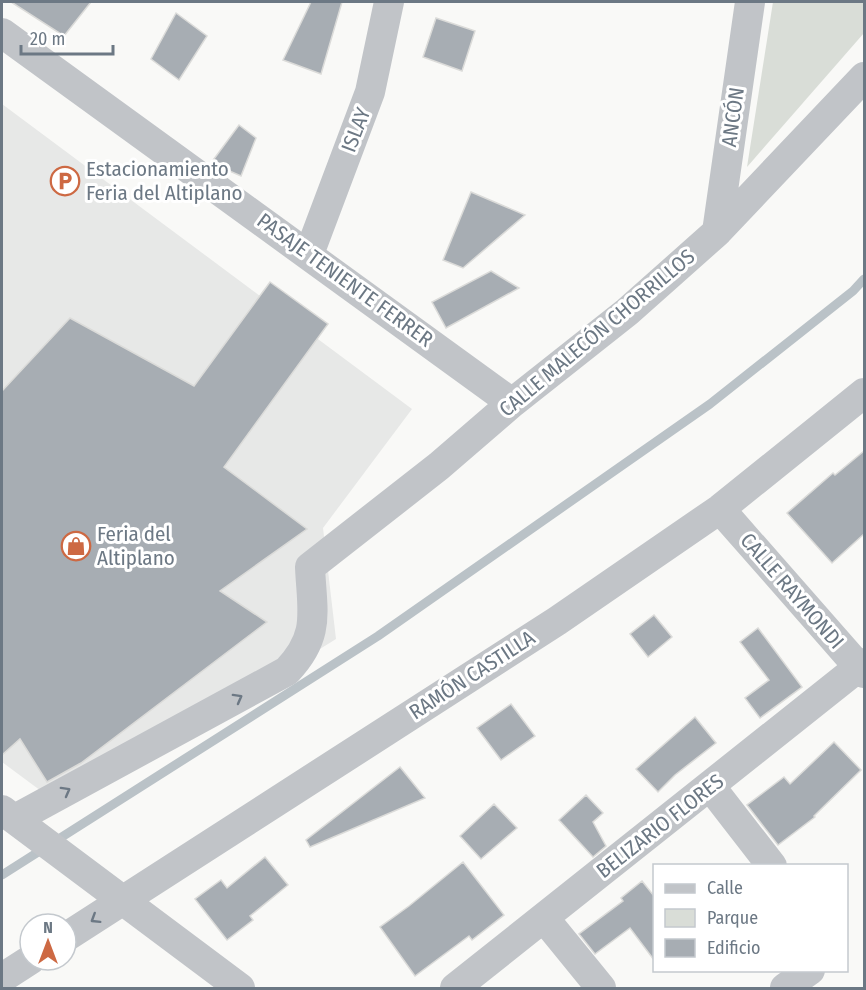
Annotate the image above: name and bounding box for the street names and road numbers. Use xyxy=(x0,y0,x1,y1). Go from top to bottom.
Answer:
street label: ANCÓN xyxy=(716,85,750,149)
street label: ISLAY xyxy=(336,104,377,156)
street label: PASAJE TENIENTE FERRER xyxy=(252,208,438,353)
street label: CALLE MALECÓN CHORRILLOS xyxy=(494,244,700,422)
street label: CALLE RAYMONDI xyxy=(735,528,849,654)
street label: RAMÓN CASTILLA xyxy=(404,625,540,725)
street label: BELIZARIO FLORES xyxy=(591,768,729,884)

